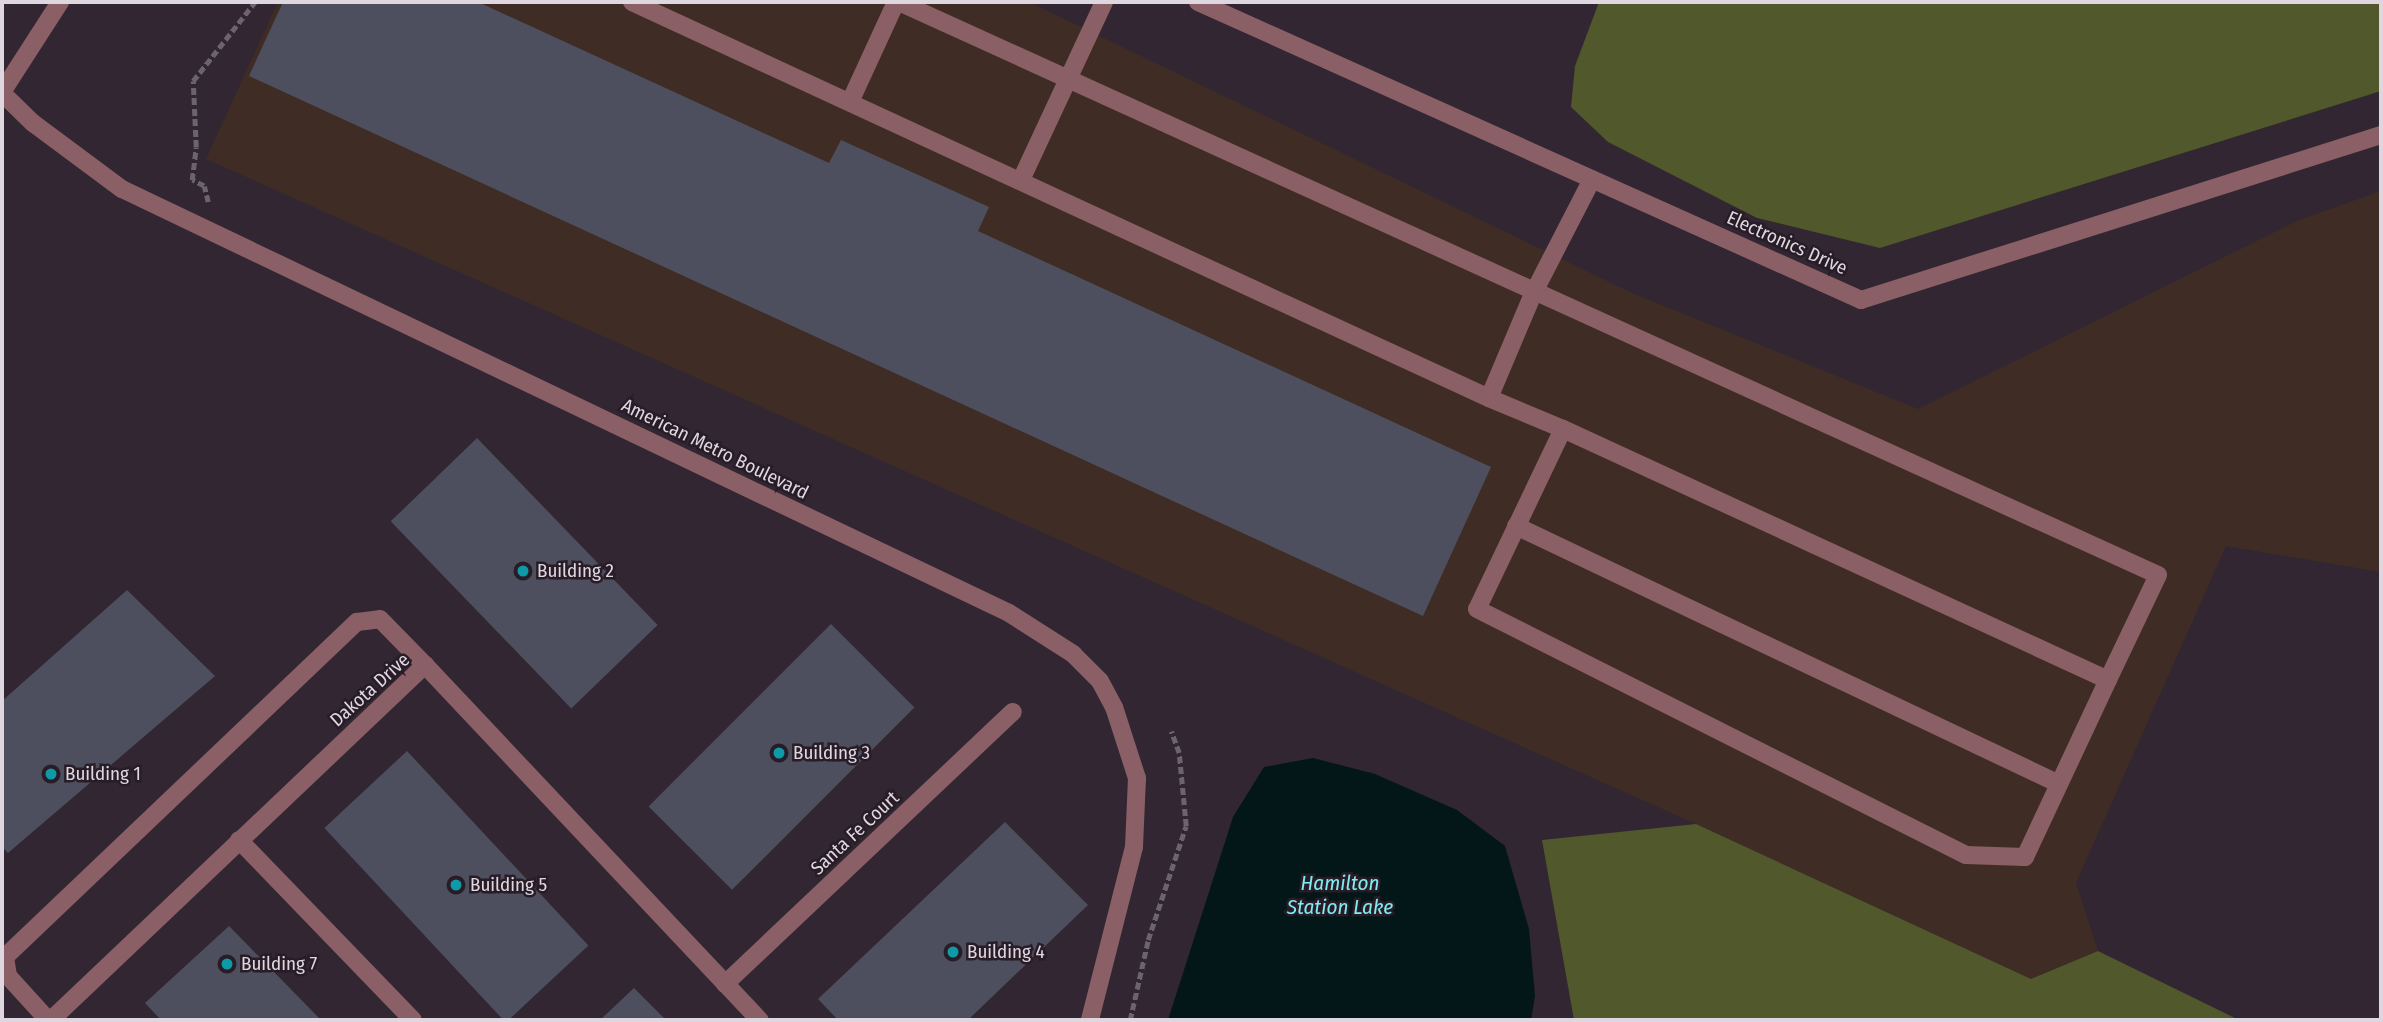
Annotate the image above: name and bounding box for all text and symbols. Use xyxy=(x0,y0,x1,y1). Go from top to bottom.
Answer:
street label: Electronics Drive xyxy=(1723,206,1851,280)
street label: American Metro Boulevard xyxy=(618,394,812,504)
place label: Building 2 xyxy=(537,560,614,582)
marker: Building 2 xyxy=(515,563,531,579)
street label: Dakota Drive xyxy=(326,648,414,732)
place label: Building 3 xyxy=(793,742,870,764)
marker: Building 3 xyxy=(771,745,787,761)
place label: Building 1 xyxy=(65,763,141,785)
marker: Building 1 xyxy=(43,766,59,782)
street label: Santa Fe Court xyxy=(806,786,904,880)
water label: Hamilton Station Lake xyxy=(1287,870,1393,920)
place label: Building 5 xyxy=(470,874,547,896)
marker: Building 5 xyxy=(448,877,464,893)
place label: Building 4 xyxy=(967,941,1045,963)
marker: Building 4 xyxy=(945,944,961,960)
place label: Building 7 xyxy=(241,953,317,975)
marker: Building 7 xyxy=(219,956,235,972)

